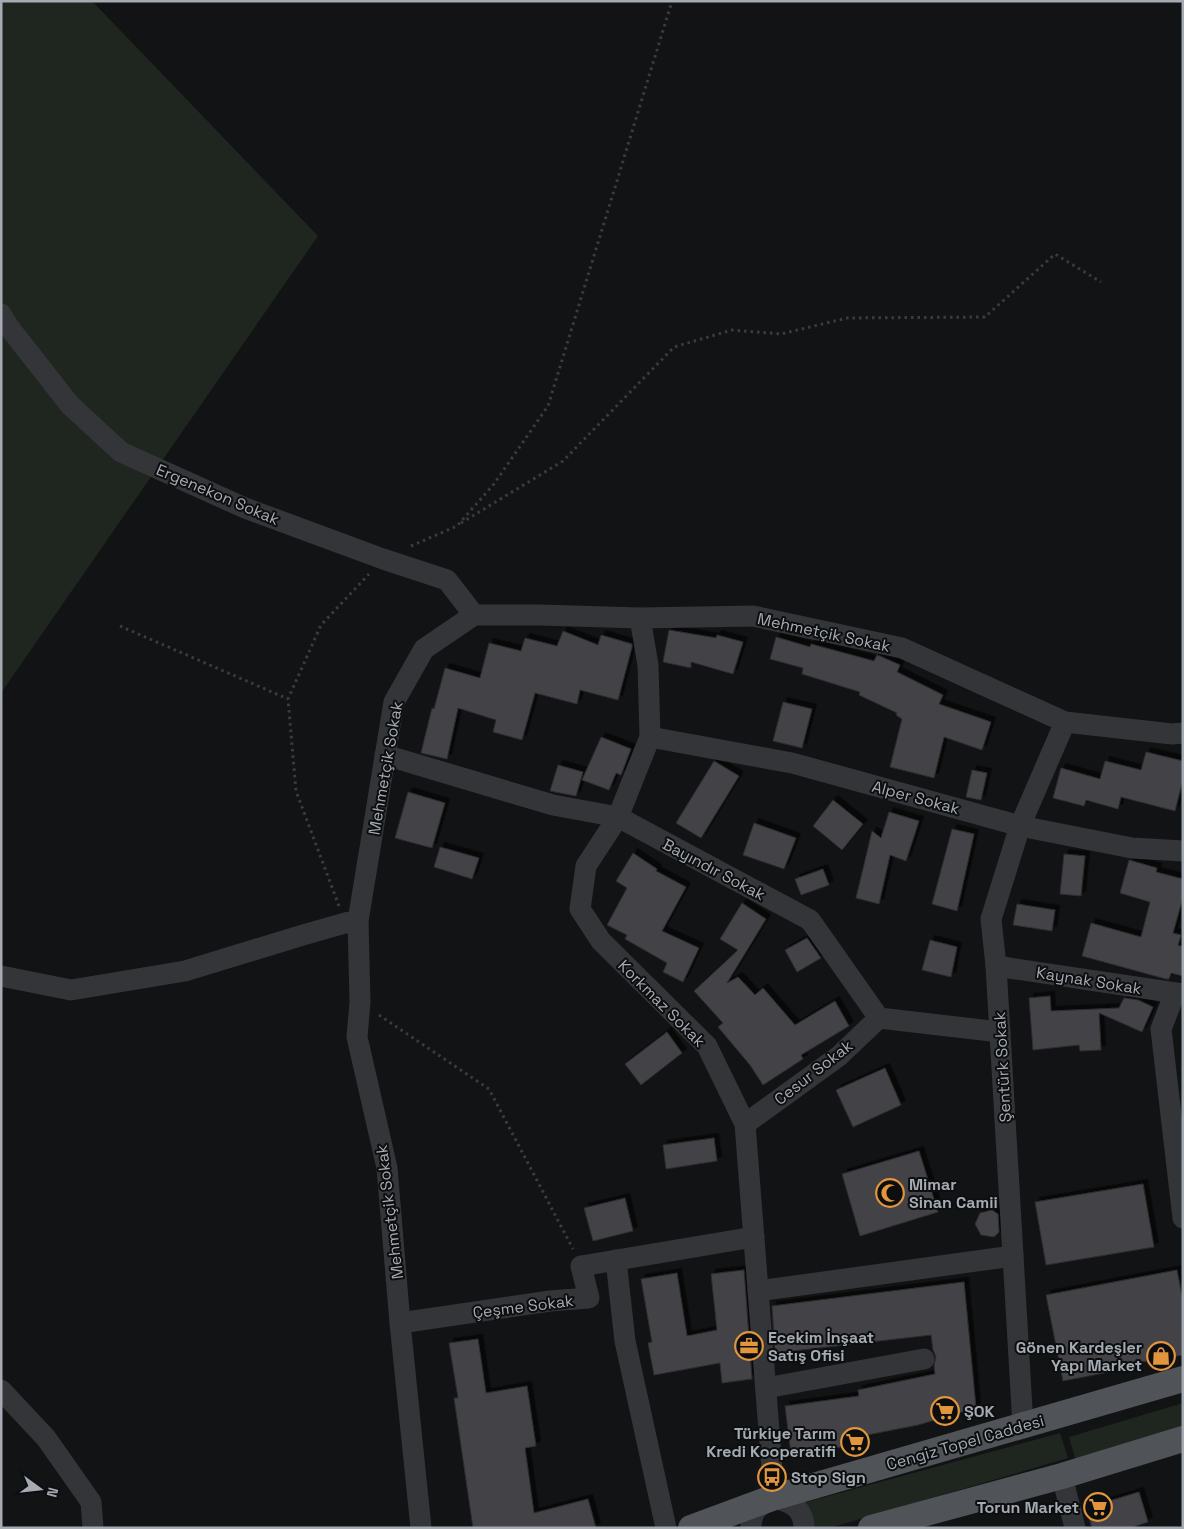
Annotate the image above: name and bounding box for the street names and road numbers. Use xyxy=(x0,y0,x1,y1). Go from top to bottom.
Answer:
street label: Ergenekon Sokak xyxy=(153,459,283,530)
street label: Mehmetçik Sokak xyxy=(756,608,893,657)
street label: Mehmetçik Sokak xyxy=(363,699,408,837)
street label: Alper Sokak xyxy=(870,776,962,819)
street label: Bayındır Sokak xyxy=(659,834,769,906)
street label: Korkmaz Sokak xyxy=(613,955,710,1052)
street label: Kaynak Sokak xyxy=(1035,962,1143,999)
street label: Şentürk Sokak xyxy=(989,1011,1016,1123)
street label: Cesur Sokak xyxy=(770,1035,857,1110)
street label: Mehmetçik Sokak xyxy=(371,1143,408,1280)
street label: Çeşme Sokak xyxy=(471,1290,575,1323)
street label: Cengiz Topel Caddesi xyxy=(884,1410,1046,1475)

